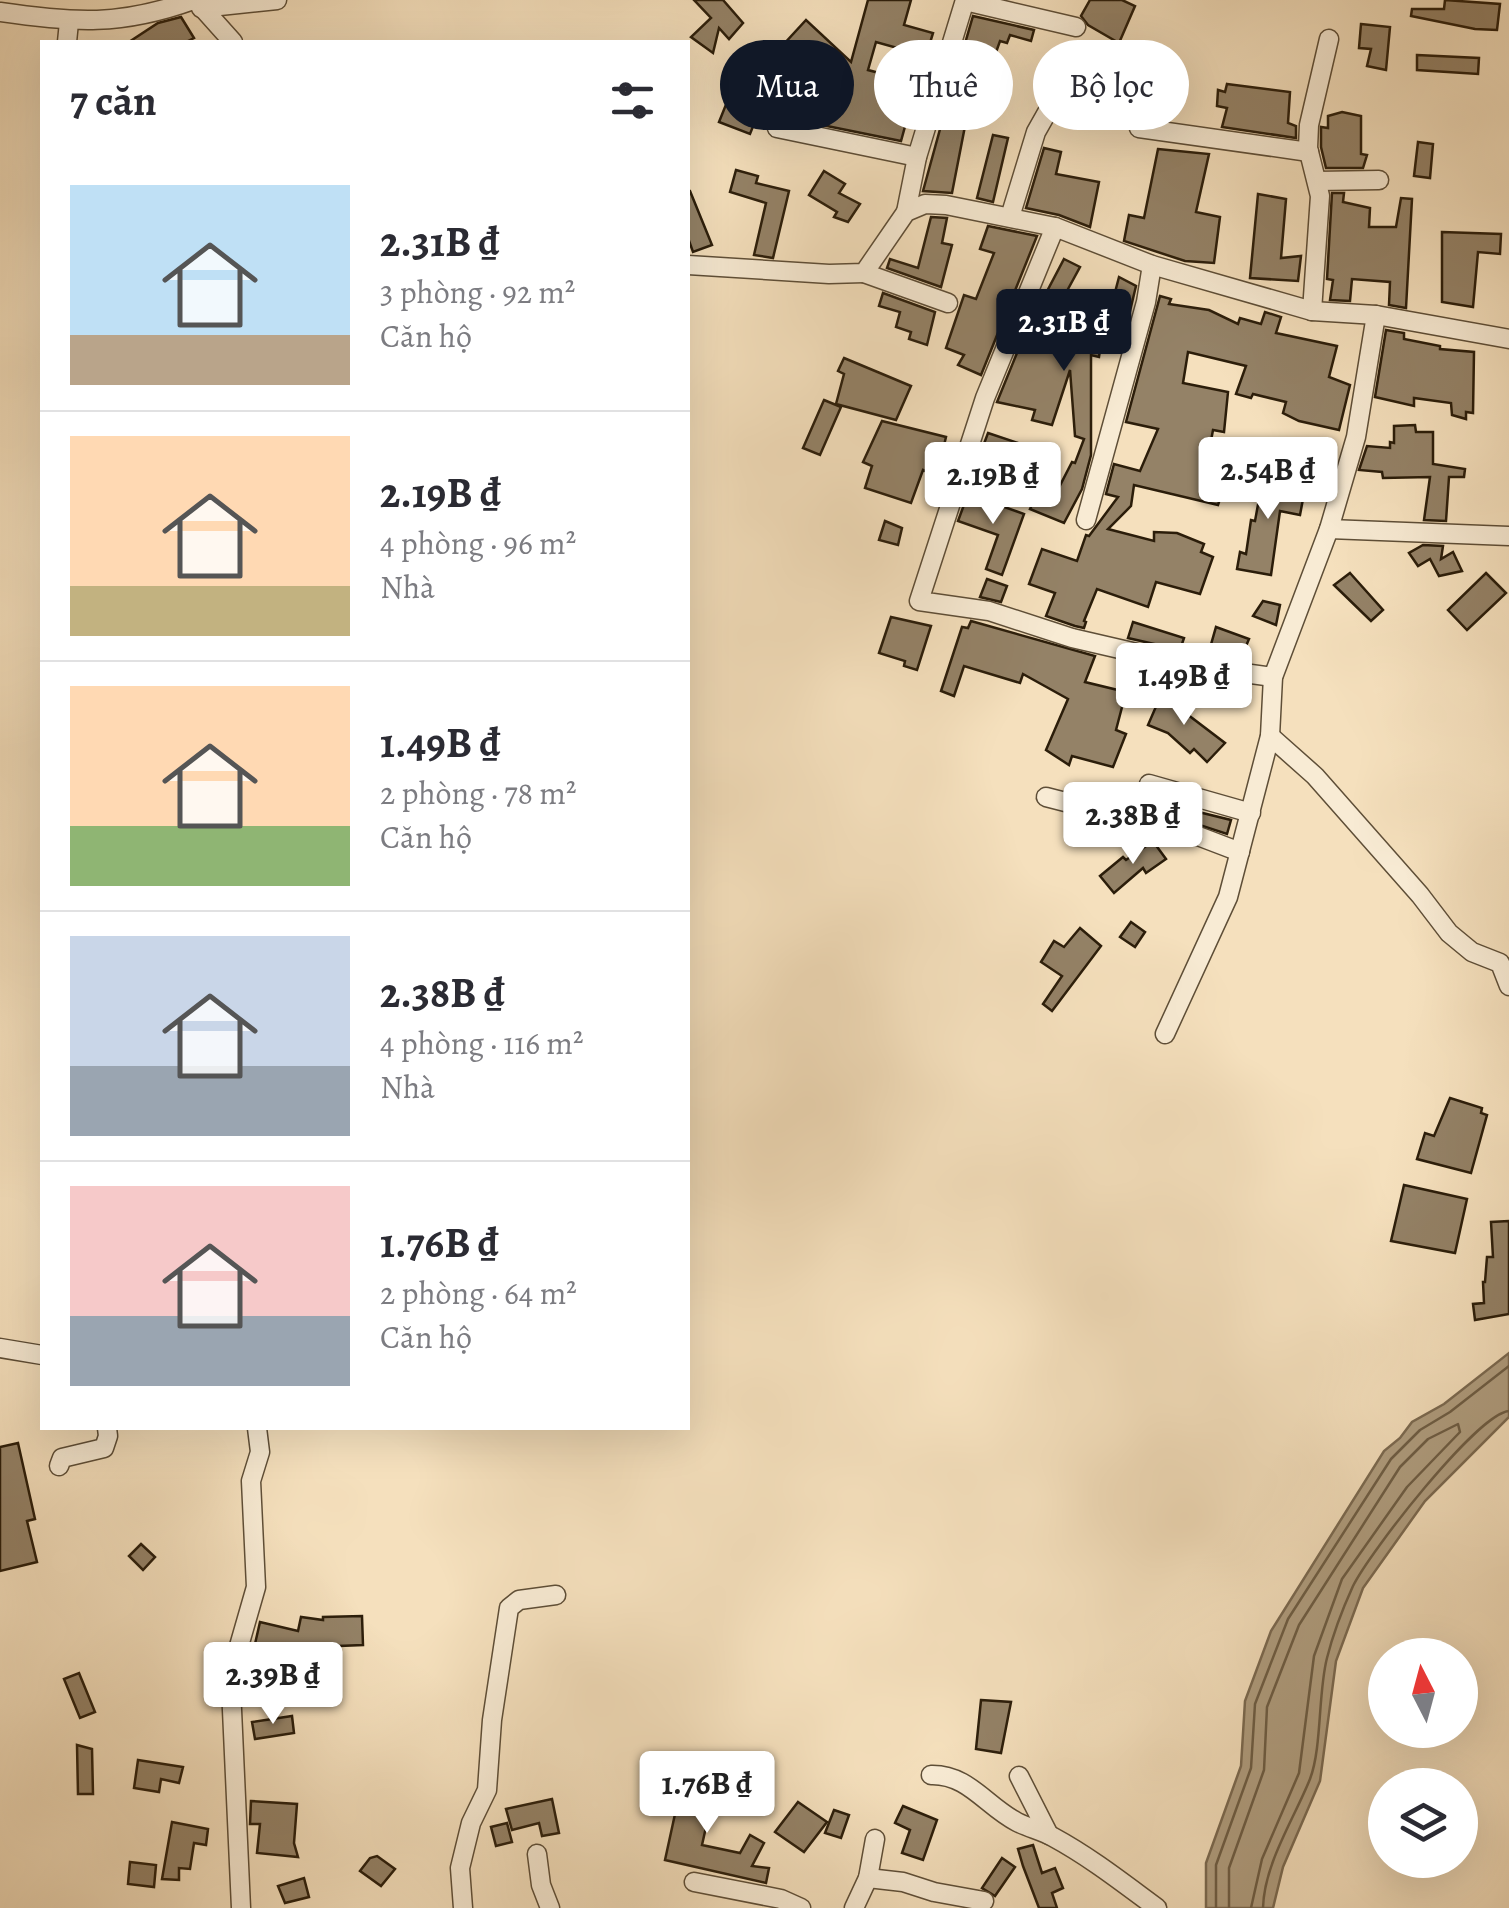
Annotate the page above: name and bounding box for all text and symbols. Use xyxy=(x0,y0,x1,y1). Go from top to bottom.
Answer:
chip: Mua xyxy=(720,40,854,130)
chip: Thuê xyxy=(874,40,1013,130)
chip: Bộ lọc xyxy=(1033,40,1189,130)
text: 7 căn xyxy=(70,72,157,129)
icon: filters xyxy=(605,73,660,128)
text: 2.31B ₫ xyxy=(380,213,500,270)
icon: home xyxy=(150,225,270,345)
text: 3 phòng · 92 m² xyxy=(380,270,575,314)
pin: 2.31B ₫ xyxy=(972,289,1156,374)
text: 2.31B ₫ xyxy=(1018,299,1110,343)
text: Căn hộ xyxy=(380,314,472,358)
pin: 2.54B ₫ xyxy=(1176,437,1360,522)
pin: 2.19B ₫ xyxy=(901,442,1085,527)
text: 2.54B ₫ xyxy=(1221,447,1315,491)
text: 2.19B ₫ xyxy=(947,452,1039,496)
text: 2.19B ₫ xyxy=(380,464,501,521)
icon: home xyxy=(150,476,270,596)
text: 4 phòng · 96 m² xyxy=(380,521,576,565)
text: Nhà xyxy=(380,565,435,609)
pin: 1.49B ₫ xyxy=(1092,643,1276,728)
text: 1.49B ₫ xyxy=(1138,653,1230,697)
text: 1.49B ₫ xyxy=(380,714,501,771)
icon: home xyxy=(150,726,270,846)
text: 2 phòng · 78 m² xyxy=(380,771,576,815)
pin: 2.38B ₫ xyxy=(1041,782,1225,867)
text: 2.38B ₫ xyxy=(1085,792,1181,836)
text: Căn hộ xyxy=(380,815,472,859)
text: 2.38B ₫ xyxy=(380,964,505,1021)
icon: home xyxy=(150,976,270,1096)
text: 4 phòng · 116 m² xyxy=(380,1021,584,1065)
text: Nhà xyxy=(380,1065,435,1109)
text: 1.76B ₫ xyxy=(380,1214,499,1271)
icon: home xyxy=(150,1226,270,1346)
text: 2 phòng · 64 m² xyxy=(380,1271,577,1315)
text: Căn hộ xyxy=(380,1315,472,1359)
north arrow xyxy=(1368,1638,1478,1748)
map controls xyxy=(1368,1638,1478,1878)
pin: 2.39B ₫ xyxy=(181,1642,365,1727)
text: 2.39B ₫ xyxy=(226,1652,320,1696)
pin: 1.76B ₫ xyxy=(615,1751,799,1836)
text: 1.76B ₫ xyxy=(662,1761,752,1805)
button: layers xyxy=(1368,1768,1478,1878)

